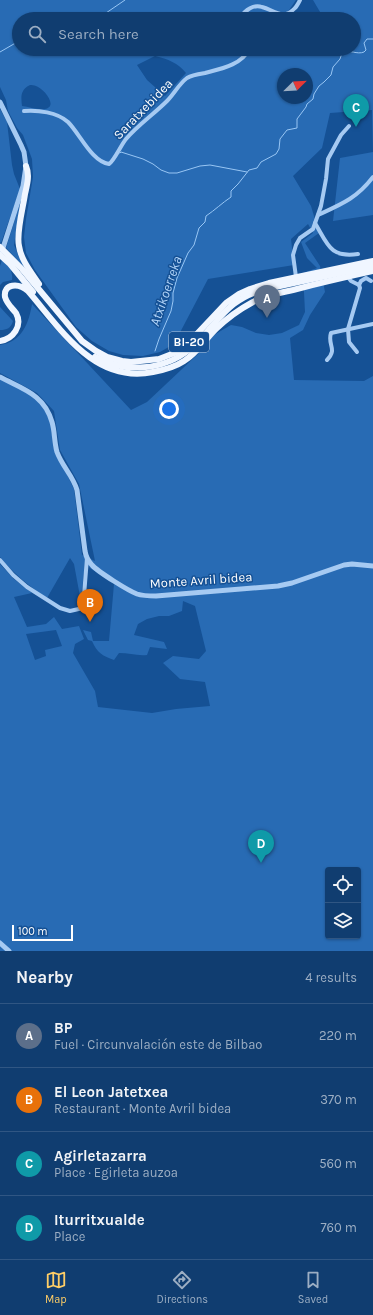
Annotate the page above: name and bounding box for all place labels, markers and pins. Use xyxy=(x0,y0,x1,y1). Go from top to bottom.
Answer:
pin: C xyxy=(343,94,369,127)
pin: A xyxy=(254,285,280,318)
pin: B xyxy=(77,589,103,622)
pin: D xyxy=(248,830,274,863)

